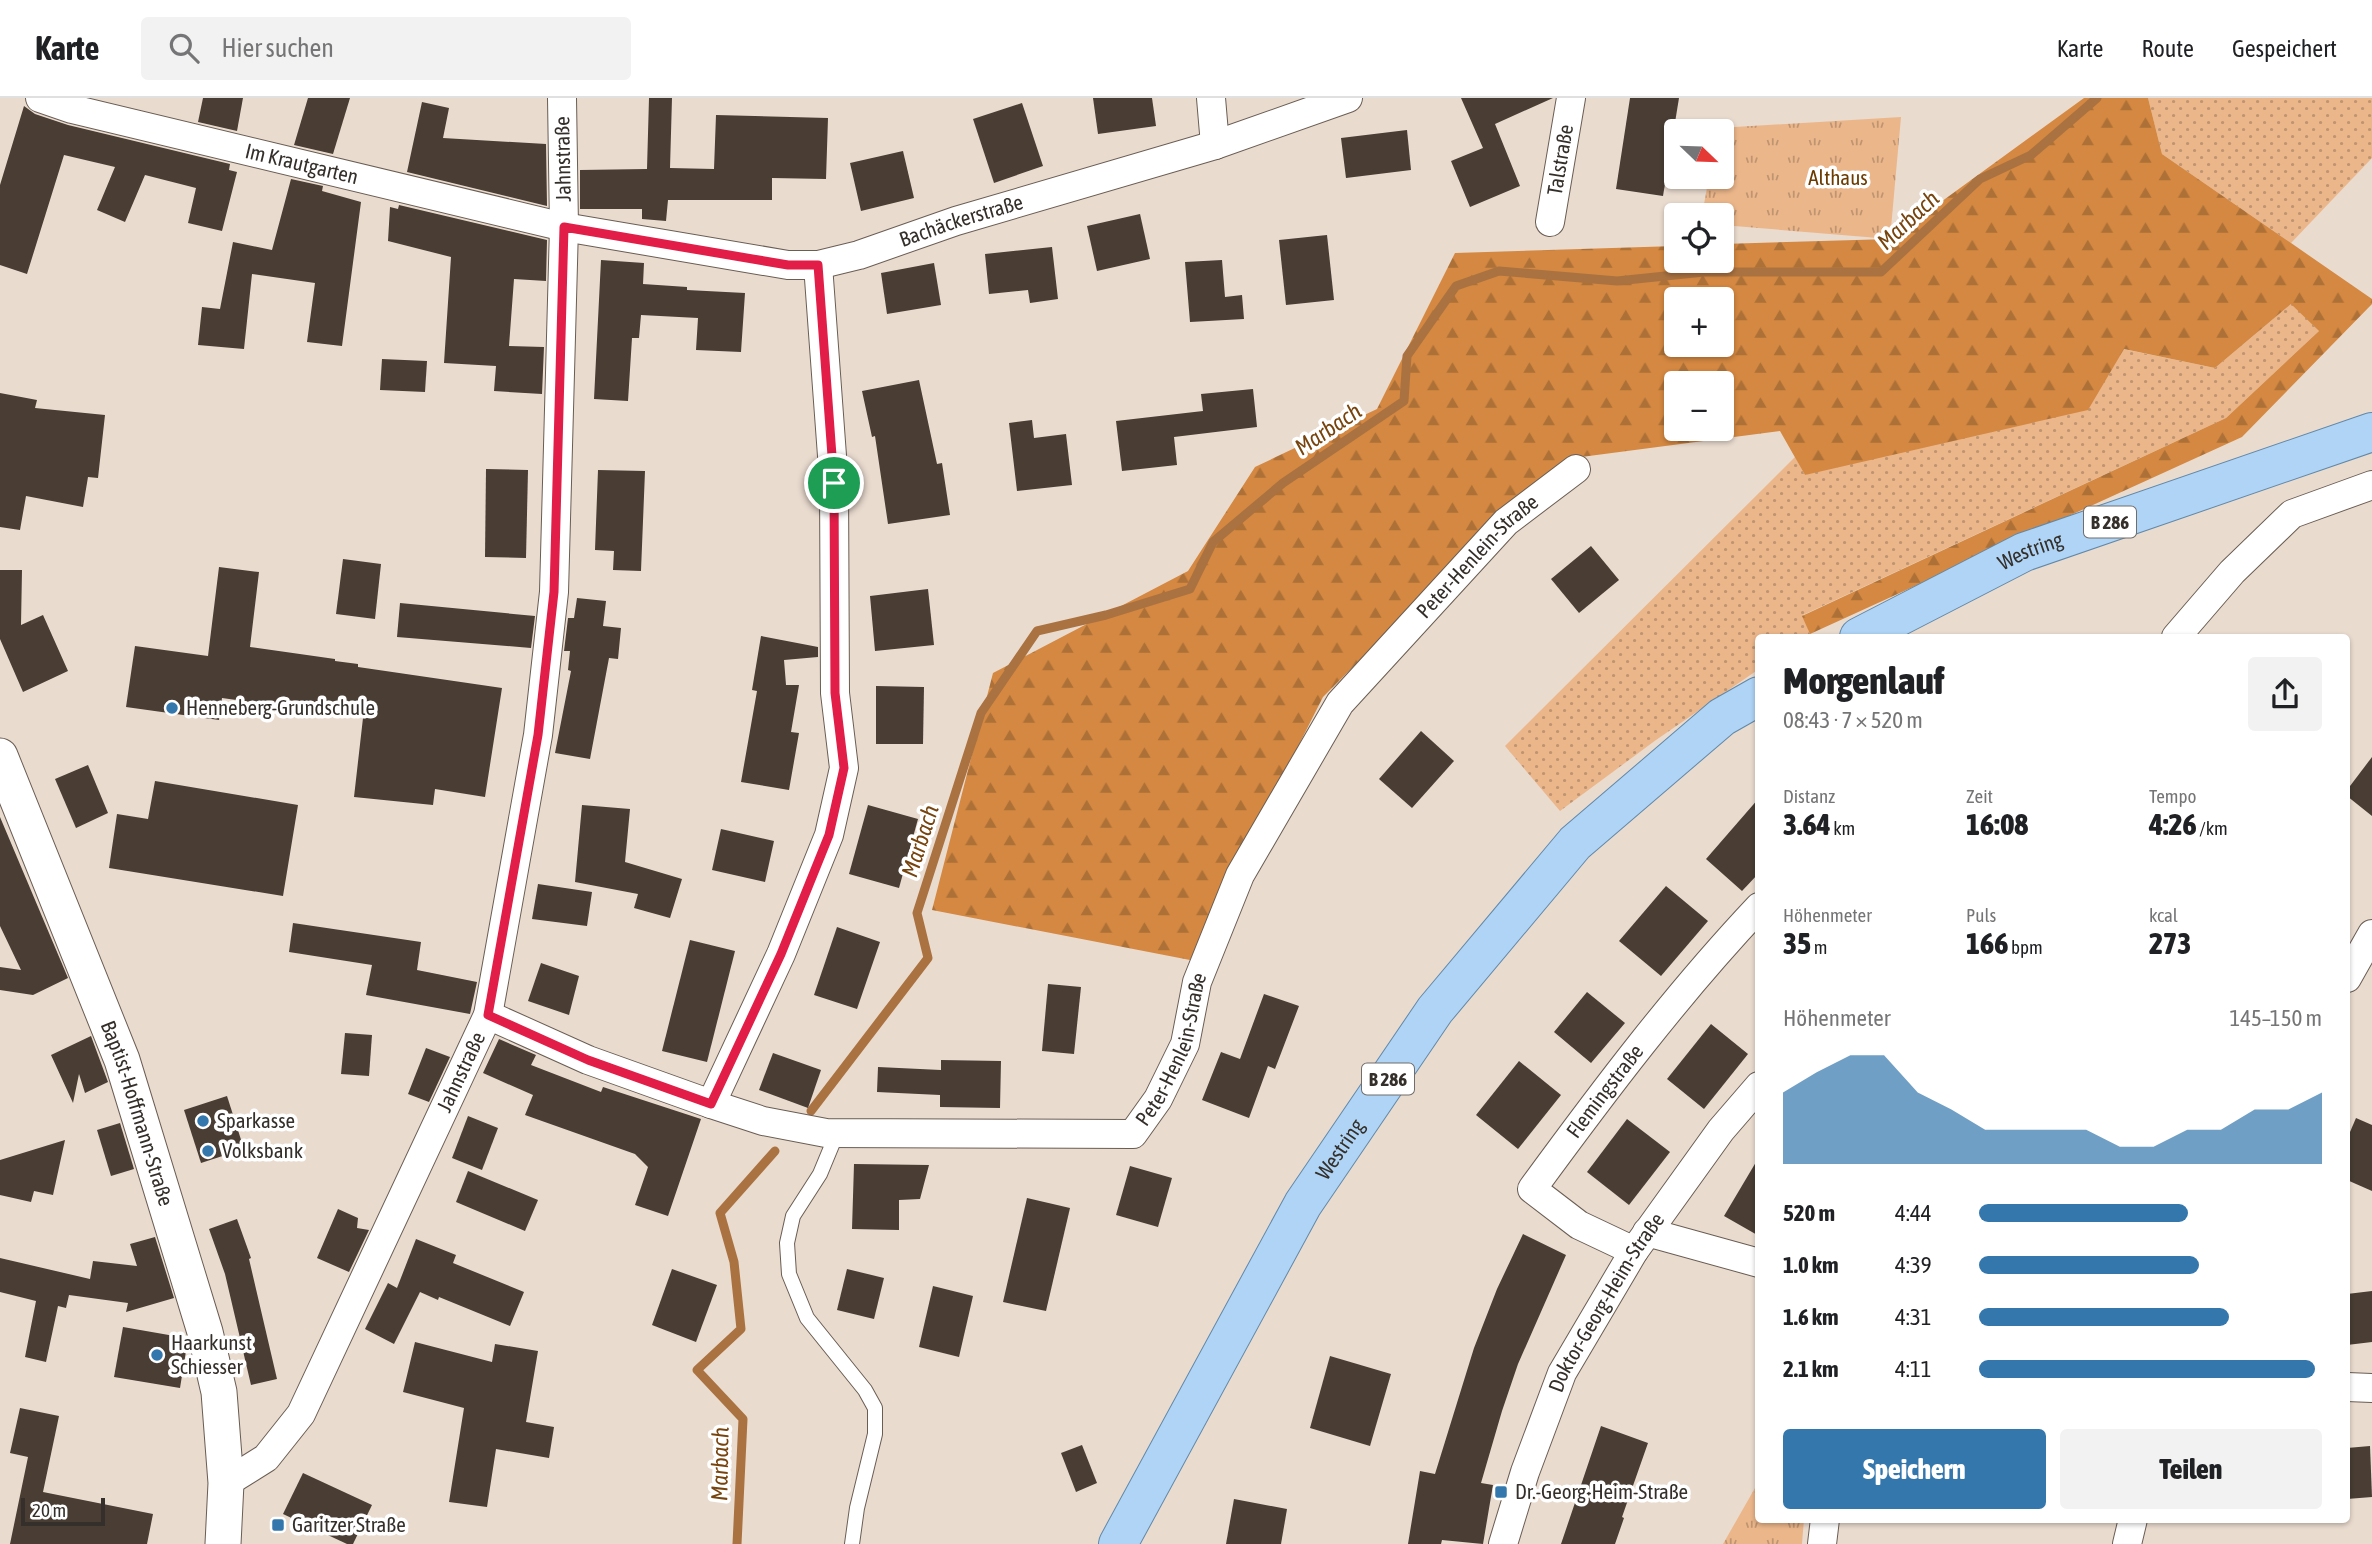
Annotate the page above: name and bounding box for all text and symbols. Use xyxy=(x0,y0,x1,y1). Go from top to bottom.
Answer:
search box xyxy=(141,17,631,80)
text: Karte xyxy=(35,29,99,67)
icon: search xyxy=(165,29,203,67)
text: Hier suchen xyxy=(221,33,334,63)
text: Karte xyxy=(2057,35,2103,62)
text: Route xyxy=(2141,35,2194,62)
text: Gespeichert xyxy=(2232,35,2337,62)
street label: Jahnstraße xyxy=(549,116,575,202)
north arrow xyxy=(1664,119,1734,189)
map controls xyxy=(1664,119,1734,441)
street label: Talstraße xyxy=(1542,122,1577,197)
street label: Im Krautgarten xyxy=(243,138,361,188)
park label: Althaus xyxy=(1808,165,1868,189)
water label: Marbach xyxy=(1872,185,1944,255)
street label: Bachäckerstraße xyxy=(896,189,1025,251)
button: locate xyxy=(1664,203,1734,273)
button: + xyxy=(1664,287,1734,357)
button: − xyxy=(1664,371,1734,441)
water label: Marbach xyxy=(1290,397,1366,461)
pin xyxy=(804,453,864,513)
icon: arrive xyxy=(815,464,853,502)
street label: Peter-Henlein-Straße xyxy=(1411,489,1542,622)
road number: B 286 xyxy=(2084,506,2136,538)
street label: Westring xyxy=(1994,527,2066,574)
button: share xyxy=(2248,657,2322,731)
text: Morgenlauf xyxy=(1783,659,1944,702)
place label: Henneberg-Grundschule xyxy=(186,695,375,719)
marker: Henneberg-Grundschule xyxy=(164,700,180,716)
text: 08:43 · 7 × 520 m xyxy=(1783,707,1923,733)
text: Distanz xyxy=(1783,785,1835,807)
text: Zeit xyxy=(1966,785,1993,807)
text: Tempo xyxy=(2149,785,2196,807)
water label: Marbach xyxy=(896,802,944,880)
text: 3.64 xyxy=(1783,807,1831,841)
text: 16:08 xyxy=(1966,807,2028,841)
text: 4:26 xyxy=(2149,807,2197,841)
text: km xyxy=(1831,817,1855,839)
text: /km xyxy=(2197,817,2228,839)
text: Höhenmeter xyxy=(1783,904,1872,926)
text: Puls xyxy=(1966,904,1996,926)
text: kcal xyxy=(2149,904,2178,926)
text: 35 xyxy=(1783,926,1811,960)
text: 166 xyxy=(1966,926,2008,960)
text: 273 xyxy=(2149,926,2191,960)
text: m xyxy=(1811,936,1828,958)
text: bpm xyxy=(2008,936,2043,958)
street label: Peter-Henlein-Straße xyxy=(1130,969,1211,1130)
text: Höhenmeter xyxy=(1783,1005,1891,1031)
text: 145–150 m xyxy=(2229,1005,2322,1031)
street label: Baptist-Hoffmann-Straße xyxy=(96,1017,179,1209)
street label: Jahnstraße xyxy=(431,1028,489,1115)
street label: Flemingstraße xyxy=(1561,1039,1648,1142)
road number: B 286 xyxy=(1362,1063,1414,1094)
place label: Sparkasse xyxy=(217,1108,295,1132)
marker: Sparkasse xyxy=(195,1113,211,1129)
street label: Westring xyxy=(1310,1114,1368,1184)
place label: Volksbank xyxy=(222,1138,303,1162)
marker: Volksbank xyxy=(200,1143,216,1159)
text: 520 m xyxy=(1783,1200,1835,1226)
text: 4:44 xyxy=(1895,1200,1932,1226)
street label: Doktor-Georg-Heim-Straße xyxy=(1543,1208,1669,1395)
text: 1.0 km xyxy=(1783,1252,1839,1278)
text: 4:39 xyxy=(1895,1252,1932,1278)
text: 1.6 km xyxy=(1783,1304,1839,1330)
text: 4:31 xyxy=(1895,1304,1932,1330)
place label: Haarkunst Schiesser xyxy=(171,1330,252,1378)
marker: Haarkunst Schiesser xyxy=(149,1347,165,1363)
text: 2.1 km xyxy=(1783,1356,1839,1382)
text: 4:11 xyxy=(1895,1356,1932,1382)
water label: Marbach xyxy=(706,1427,734,1501)
button: Speichern xyxy=(1783,1429,2046,1509)
button: Teilen xyxy=(2060,1429,2322,1509)
place label: Dr.-Georg-Heim-Straße xyxy=(1515,1479,1688,1503)
marker: Dr.-Georg-Heim-Straße xyxy=(1493,1484,1509,1500)
scale bar xyxy=(21,1495,105,1527)
text: 20 m xyxy=(32,1499,66,1521)
place label: Garitzer Straße xyxy=(292,1512,406,1536)
marker: Garitzer Straße xyxy=(270,1517,286,1533)

